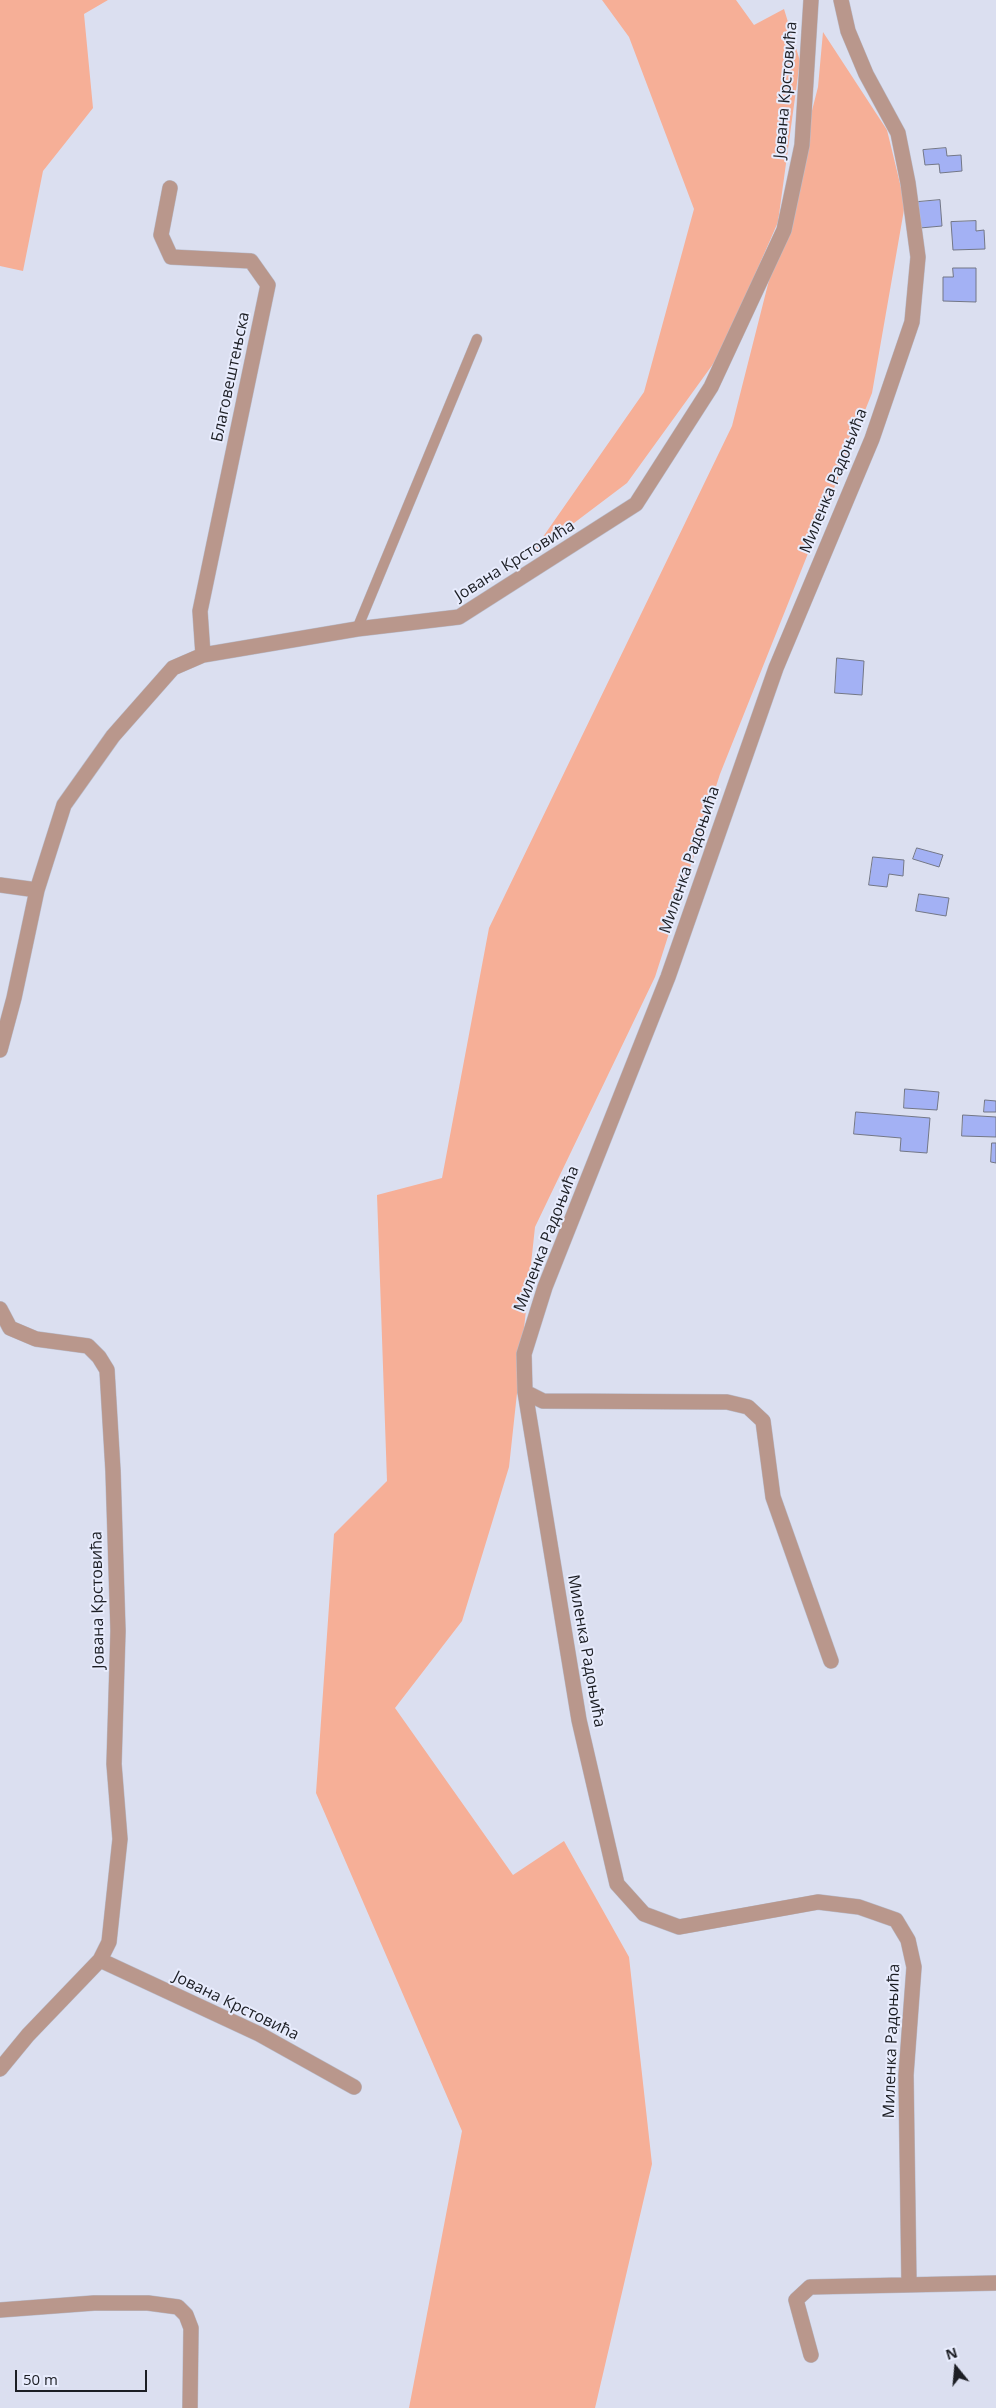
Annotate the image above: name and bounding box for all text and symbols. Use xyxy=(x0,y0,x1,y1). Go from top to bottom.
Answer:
street label: Јована Крстовића xyxy=(770,21,802,159)
street label: Благовештењска xyxy=(208,310,254,444)
street label: Миленка Радоњића xyxy=(796,406,872,556)
street label: Јована Крстовића xyxy=(452,516,578,606)
street label: Миленка Радоњића xyxy=(656,784,724,936)
street label: Миленка Радоњића xyxy=(510,1163,584,1315)
street label: Јована Крстовића xyxy=(87,1531,109,1669)
street label: Миленка Радоњића xyxy=(563,1573,609,1729)
street label: Миленка Радоњића xyxy=(880,1963,904,2119)
street label: Јована Крстовића xyxy=(170,1967,302,2045)
text: N xyxy=(943,2342,960,2364)
north arrow xyxy=(931,2343,981,2393)
scale bar xyxy=(18,2360,150,2392)
text: 50 m xyxy=(23,2369,58,2389)

